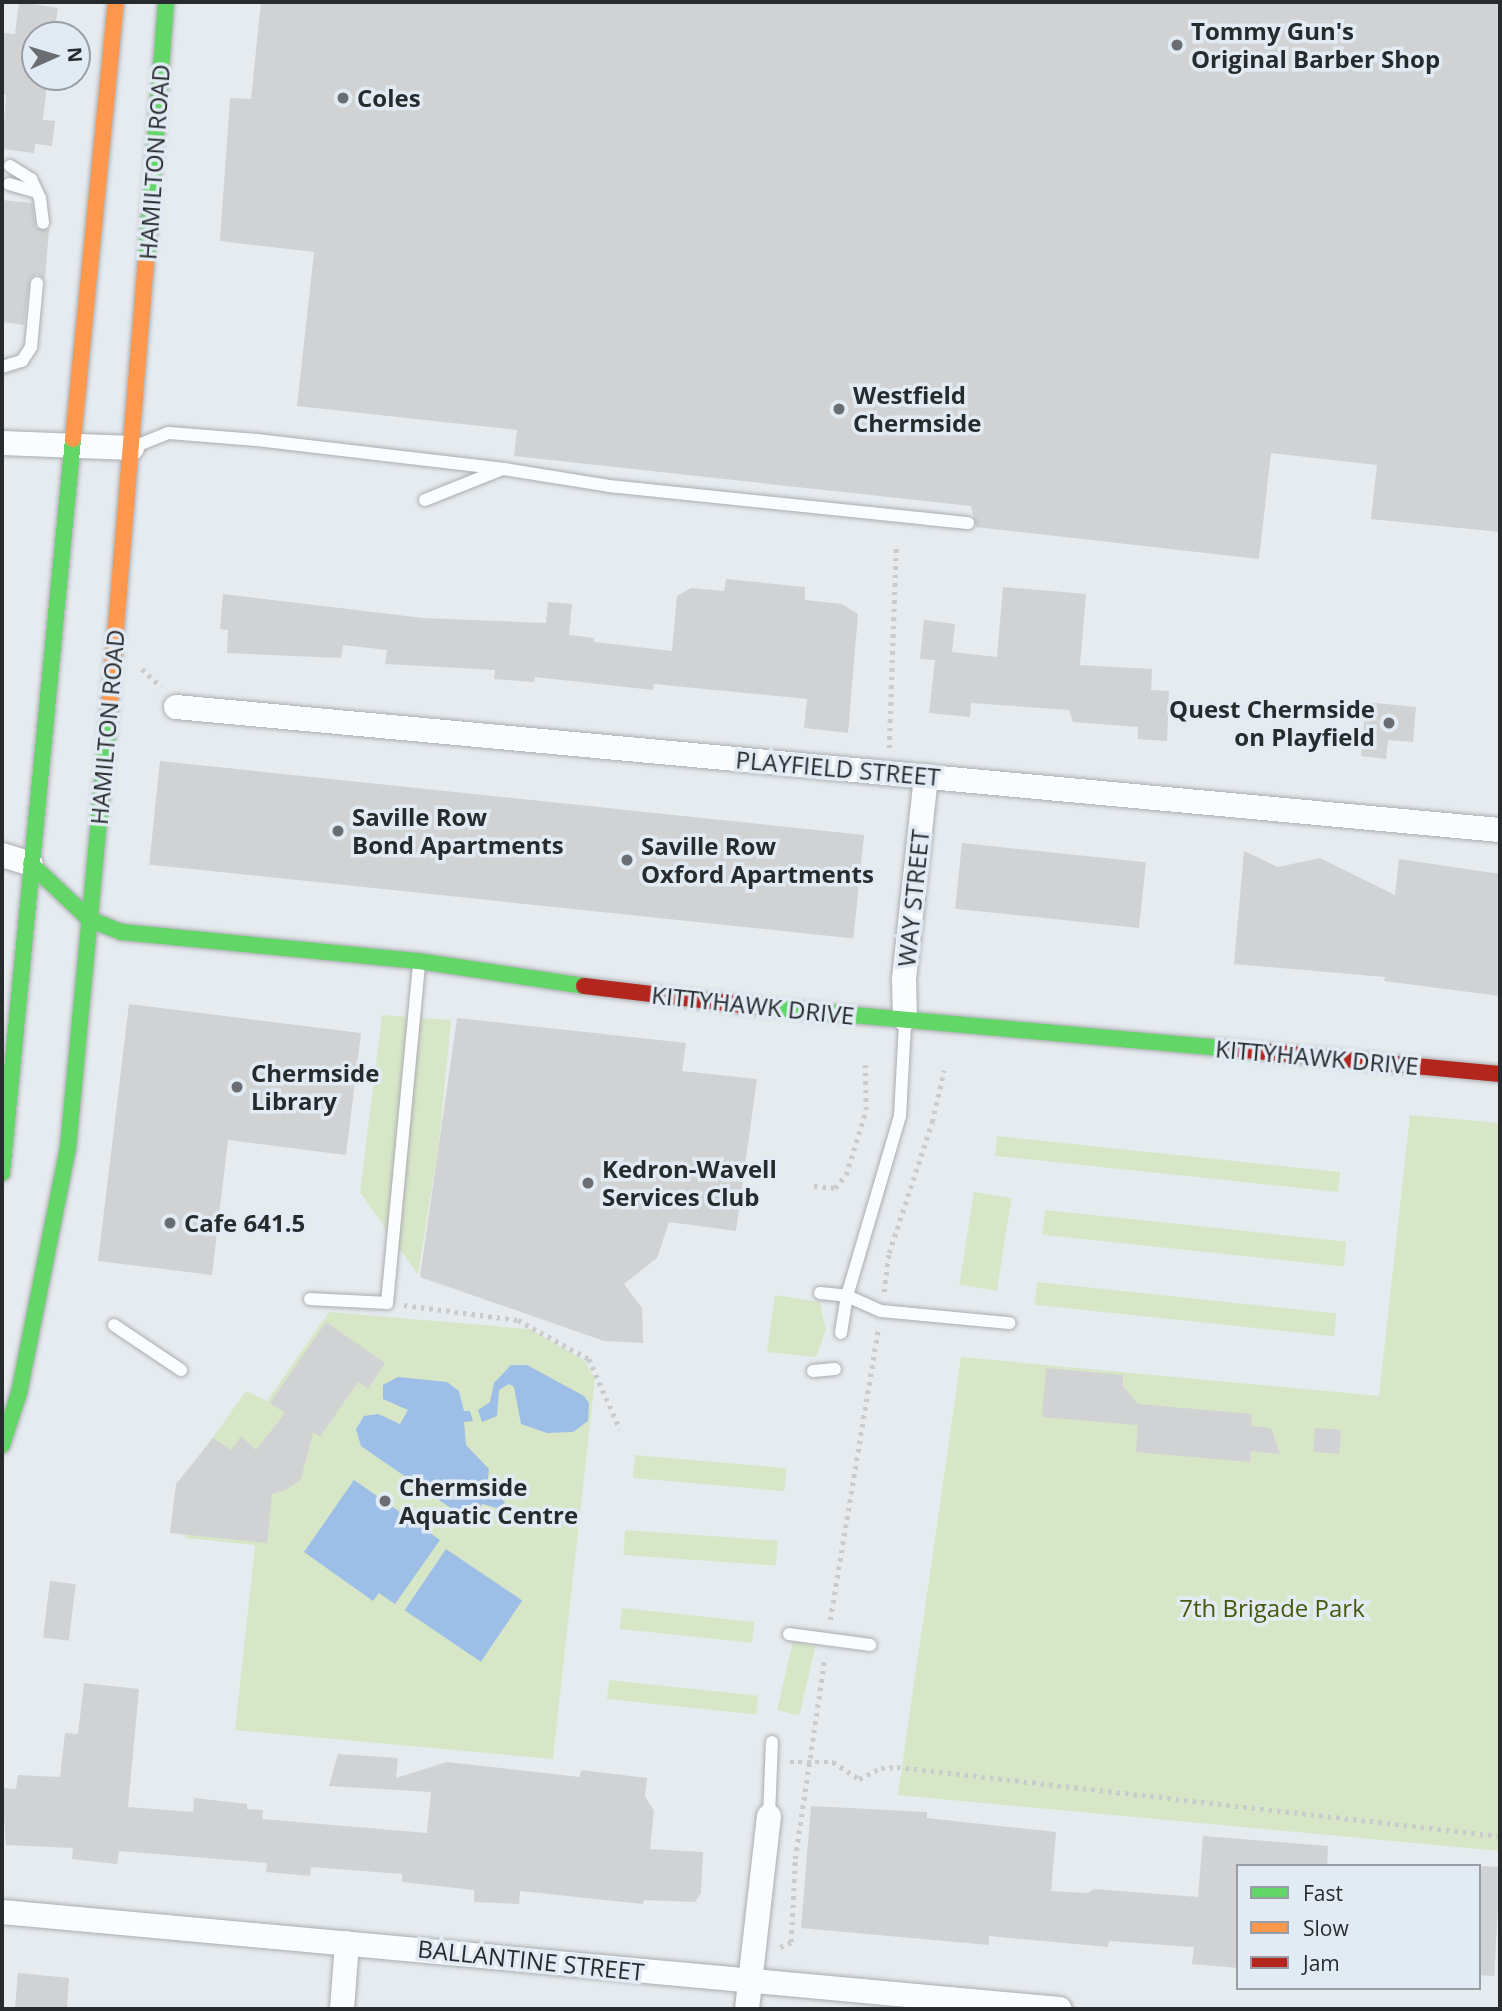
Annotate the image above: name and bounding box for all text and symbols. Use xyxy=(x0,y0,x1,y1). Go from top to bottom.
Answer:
place label: Tommy Gun's Original Barber Shop xyxy=(1191,17,1440,73)
north arrow xyxy=(21,21,91,91)
marker: Tommy Gun's Original Barber Shop xyxy=(1169,37,1185,53)
text: N xyxy=(61,46,88,63)
street label: HAMILTON ROAD xyxy=(133,63,175,261)
place label: Coles xyxy=(357,84,421,112)
marker: Coles xyxy=(335,90,351,106)
place label: Westfield Chermside xyxy=(853,381,981,437)
marker: Westfield Chermside xyxy=(831,401,847,417)
street label: HAMILTON ROAD xyxy=(84,628,130,826)
place label: Quest Chermside on Playfield xyxy=(1169,695,1375,751)
marker: Quest Chermside on Playfield xyxy=(1381,715,1397,731)
street label: PLAYFIELD STREET xyxy=(735,745,941,791)
place label: Saville Row Bond Apartments xyxy=(352,803,564,859)
marker: Saville Row Bond Apartments xyxy=(330,823,346,839)
street label: WAY STREET xyxy=(891,828,935,968)
place label: Saville Row Oxford Apartments xyxy=(641,832,874,888)
marker: Saville Row Oxford Apartments xyxy=(619,852,635,868)
street label: KITTYHAWK DRIVE xyxy=(650,980,856,1030)
street label: KITTYHAWK DRIVE xyxy=(1214,1034,1420,1080)
place label: Chermside Library xyxy=(251,1059,379,1115)
marker: Chermside Library xyxy=(229,1079,245,1095)
place label: Kedron-Wavell Services Club xyxy=(602,1155,777,1211)
marker: Kedron-Wavell Services Club xyxy=(580,1175,596,1191)
place label: Cafe 641.5 xyxy=(184,1209,305,1237)
marker: Cafe 641.5 xyxy=(162,1215,178,1231)
place label: Chermside Aquatic Centre xyxy=(399,1473,578,1529)
marker: Chermside Aquatic Centre xyxy=(377,1493,393,1509)
park label: 7th Brigade Park xyxy=(1179,1594,1365,1622)
legend xyxy=(1236,1864,1481,1990)
text: Fast xyxy=(1303,1879,1343,1907)
text: Slow xyxy=(1303,1914,1349,1942)
street label: BALLANTINE STREET xyxy=(416,1934,646,1986)
text: Jam xyxy=(1303,1949,1340,1977)

